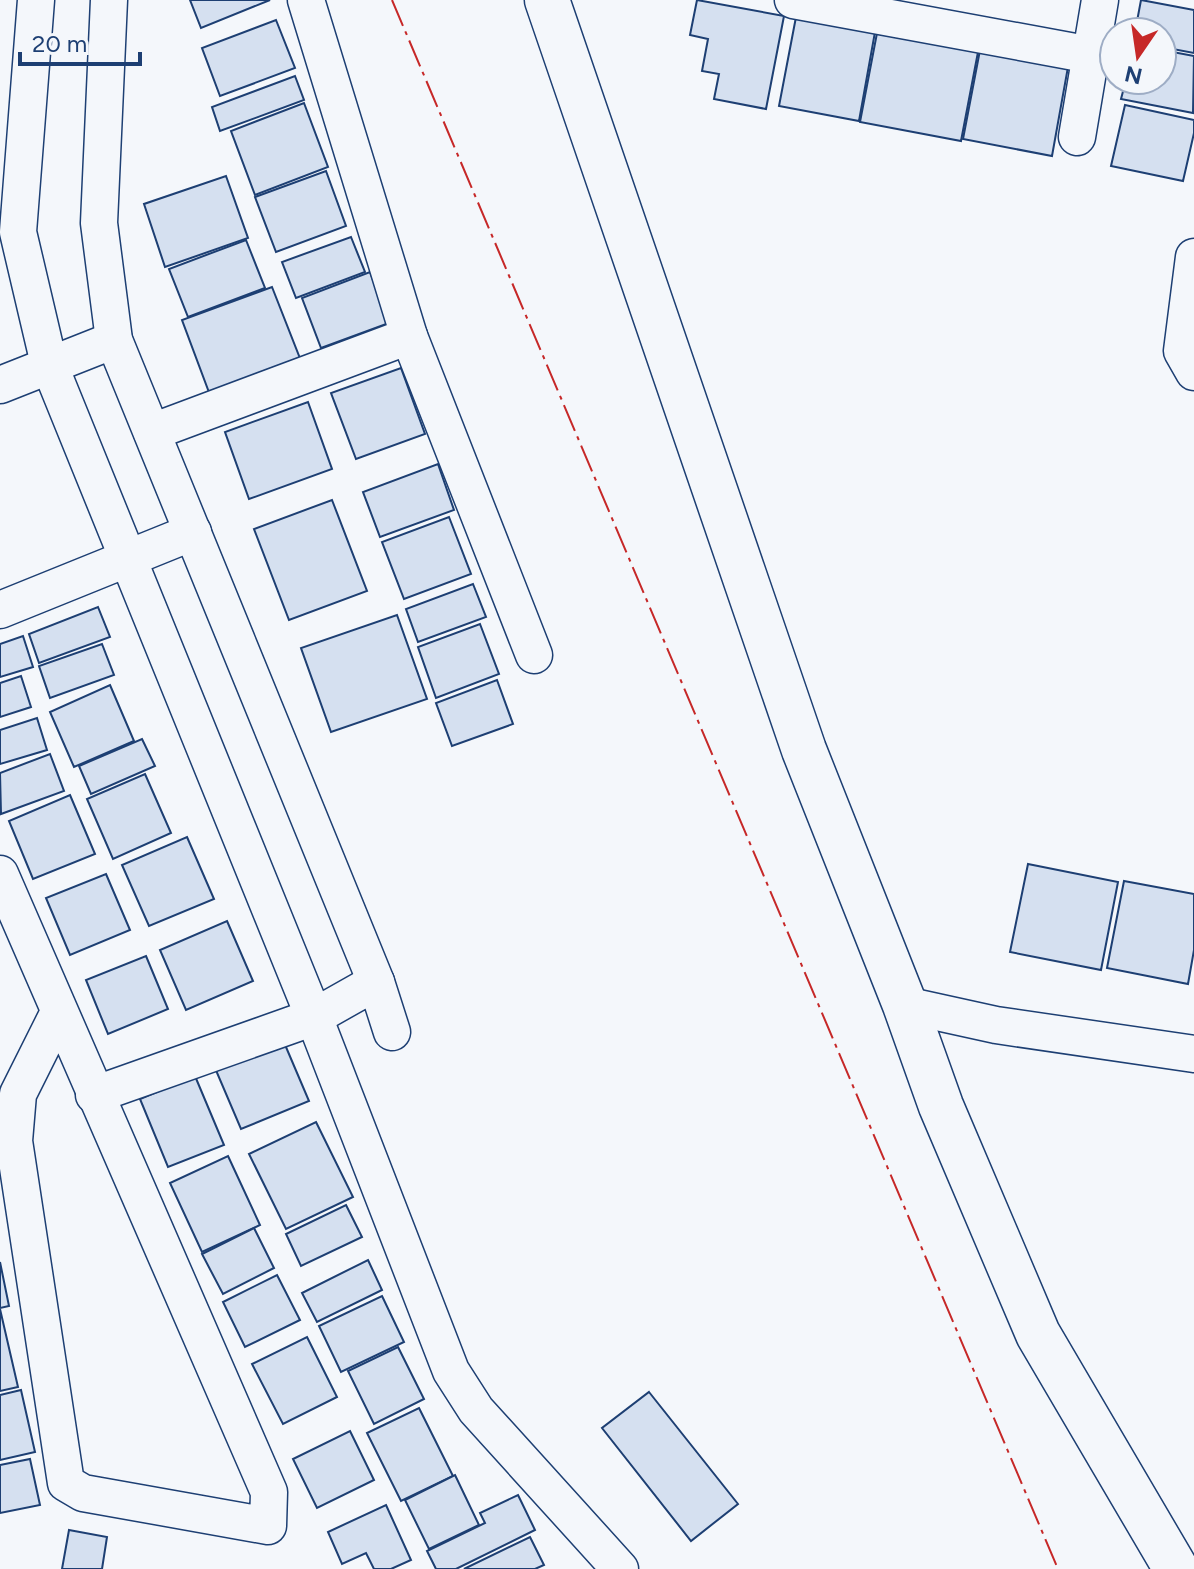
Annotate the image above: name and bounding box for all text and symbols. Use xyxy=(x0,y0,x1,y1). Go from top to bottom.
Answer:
scale bar xyxy=(20,16,140,66)
north arrow xyxy=(1098,16,1178,96)
text: 20 m xyxy=(32,29,87,58)
text: N xyxy=(1122,60,1145,90)

